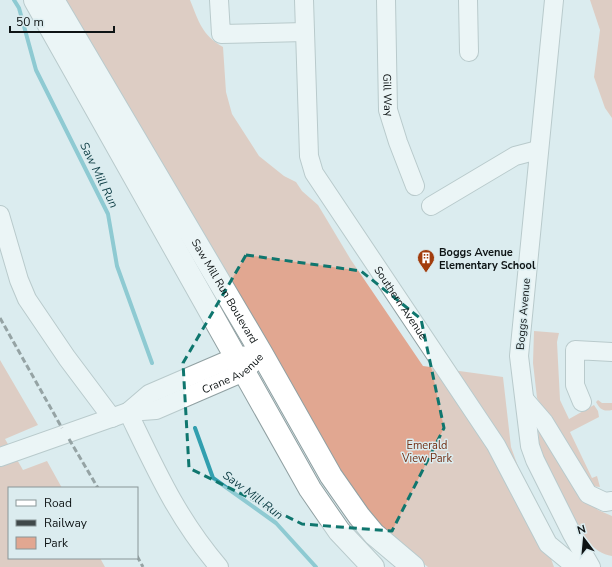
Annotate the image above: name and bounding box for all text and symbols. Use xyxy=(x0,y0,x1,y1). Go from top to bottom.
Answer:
scale bar xyxy=(10,8,114,34)
text: 50 m xyxy=(16,14,44,30)
street label: Gill Way xyxy=(379,73,397,119)
water label: Saw Mill Run xyxy=(76,139,122,211)
street label: Saw Mill Run Boulevard xyxy=(188,236,261,346)
place label: Boggs Avenue Elementary School xyxy=(439,245,536,273)
building icon: Boggs Avenue Elementary School xyxy=(416,248,436,273)
street label: Southern Avenue xyxy=(370,263,431,343)
street label: Boggs Avenue xyxy=(513,277,534,351)
street label: Crane Avenue xyxy=(200,350,267,397)
park label: Emerald View Park xyxy=(401,438,452,466)
water label: Saw Mill Run xyxy=(220,467,287,523)
legend xyxy=(8,487,138,559)
text: Road xyxy=(44,495,72,511)
text: Railway xyxy=(44,515,88,531)
north arrow xyxy=(564,519,604,559)
text: N xyxy=(575,522,587,538)
text: Park xyxy=(44,535,69,551)

